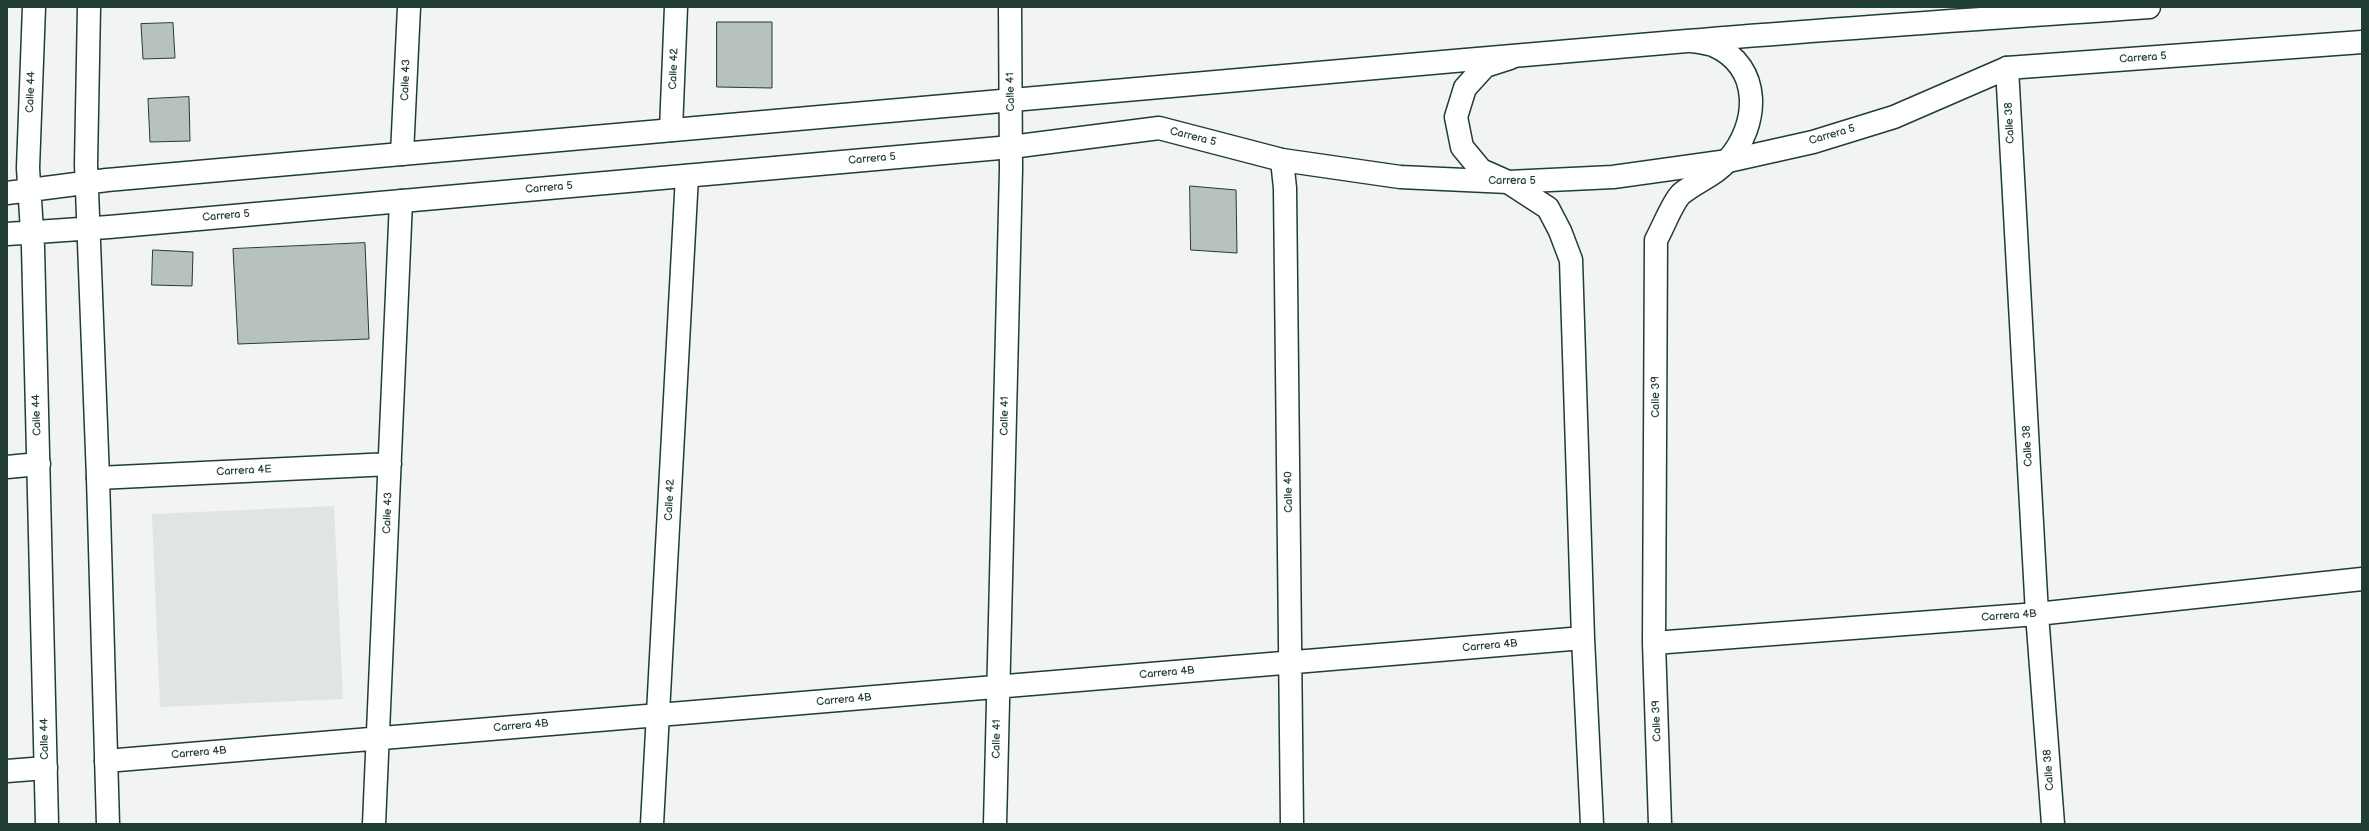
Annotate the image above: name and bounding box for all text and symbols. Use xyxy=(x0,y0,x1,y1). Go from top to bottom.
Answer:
street label: Calle 42 xyxy=(667,48,681,90)
street label: Carrera 5 xyxy=(2119,50,2167,66)
street label: Calle 43 xyxy=(399,59,413,101)
street label: Calle 44 xyxy=(24,71,38,113)
street label: Calle 41 xyxy=(1004,72,1018,112)
street label: Calle 38 xyxy=(2002,102,2018,144)
street label: Carrera 5 xyxy=(1807,122,1857,148)
street label: Carrera 5 xyxy=(1168,125,1218,149)
street label: Carrera 5 xyxy=(848,150,896,168)
street label: Carrera 5 xyxy=(1488,174,1536,188)
street label: Carrera 5 xyxy=(525,179,573,197)
street label: Carrera 5 xyxy=(202,207,250,225)
street label: Calle 39 xyxy=(1649,376,1663,418)
street label: Calle 44 xyxy=(30,394,44,436)
street label: Calle 41 xyxy=(998,396,1012,436)
street label: Calle 38 xyxy=(2020,425,2036,467)
street label: Carrera 4E xyxy=(216,463,272,479)
street label: Calle 40 xyxy=(1282,471,1296,513)
street label: Calle 42 xyxy=(662,479,678,521)
street label: Calle 43 xyxy=(381,492,395,534)
street label: Carrera 4B xyxy=(1981,607,2037,625)
street label: Carrera 4B xyxy=(1462,637,1518,655)
street label: Carrera 4B xyxy=(1139,664,1195,682)
street label: Carrera 4B xyxy=(816,691,872,709)
street label: Calle 39 xyxy=(1650,700,1664,742)
street label: Carrera 4B xyxy=(493,717,549,735)
street label: Calle 44 xyxy=(38,718,52,760)
street label: Calle 41 xyxy=(990,719,1004,759)
street label: Carrera 4B xyxy=(171,744,227,762)
street label: Calle 38 xyxy=(2041,749,2057,791)

